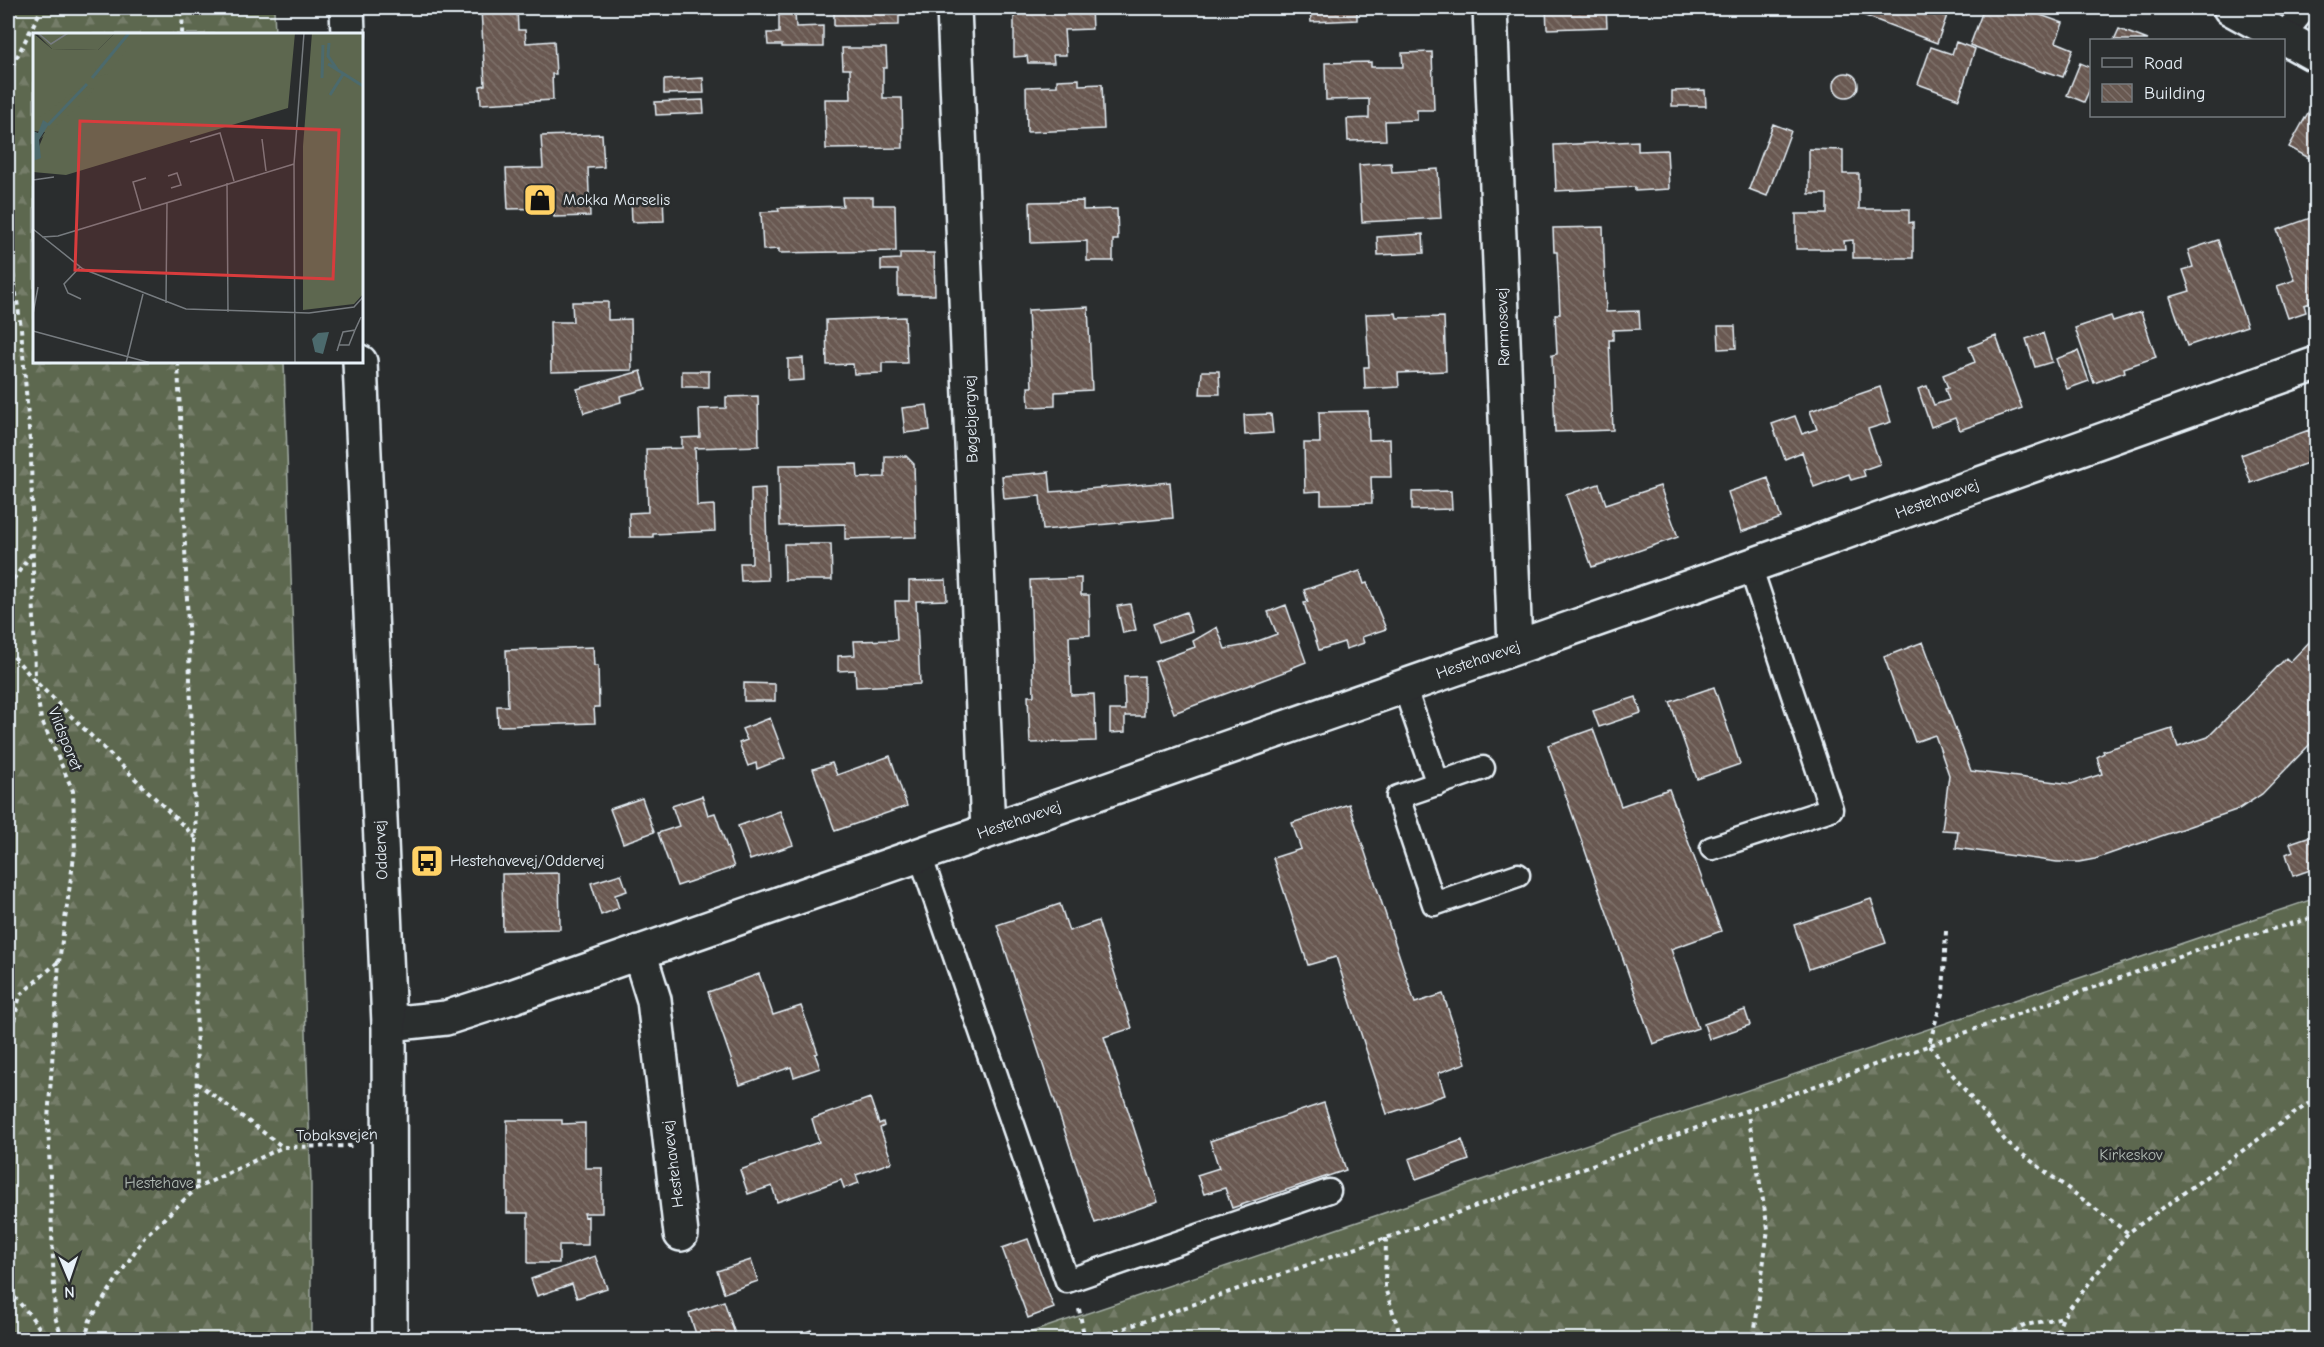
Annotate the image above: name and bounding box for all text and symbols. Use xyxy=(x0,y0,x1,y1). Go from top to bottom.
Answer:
inset map xyxy=(33,33,363,363)
legend xyxy=(2090,39,2285,117)
text: Road xyxy=(2144,53,2183,74)
text: Building xyxy=(2144,83,2206,104)
shop icon: Mokka Marselis xyxy=(522,182,558,218)
place label: Mokka Marselis xyxy=(563,191,670,209)
street label: Rørmosevej xyxy=(1493,287,1513,367)
street label: Bøgebjergvej xyxy=(960,375,982,463)
street label: Hestehavevej xyxy=(1893,476,1981,522)
street label: Hestehavevej xyxy=(1434,637,1522,683)
street label: Vildsporet xyxy=(44,705,86,774)
street label: Hestehavevej xyxy=(975,797,1063,843)
street label: Oddervej xyxy=(370,820,392,880)
bus stop icon: Hestehavevej/Oddervej xyxy=(409,843,445,879)
place label: Hestehavevej/Oddervej xyxy=(450,852,605,870)
street label: Hestehavevej xyxy=(659,1119,687,1209)
street label: Tobaksvejen xyxy=(296,1125,378,1145)
park label: Kirkeskov xyxy=(2099,1146,2163,1164)
park label: Hestehave xyxy=(124,1174,194,1192)
north arrow xyxy=(39,1248,99,1308)
text: N xyxy=(64,1283,75,1301)

